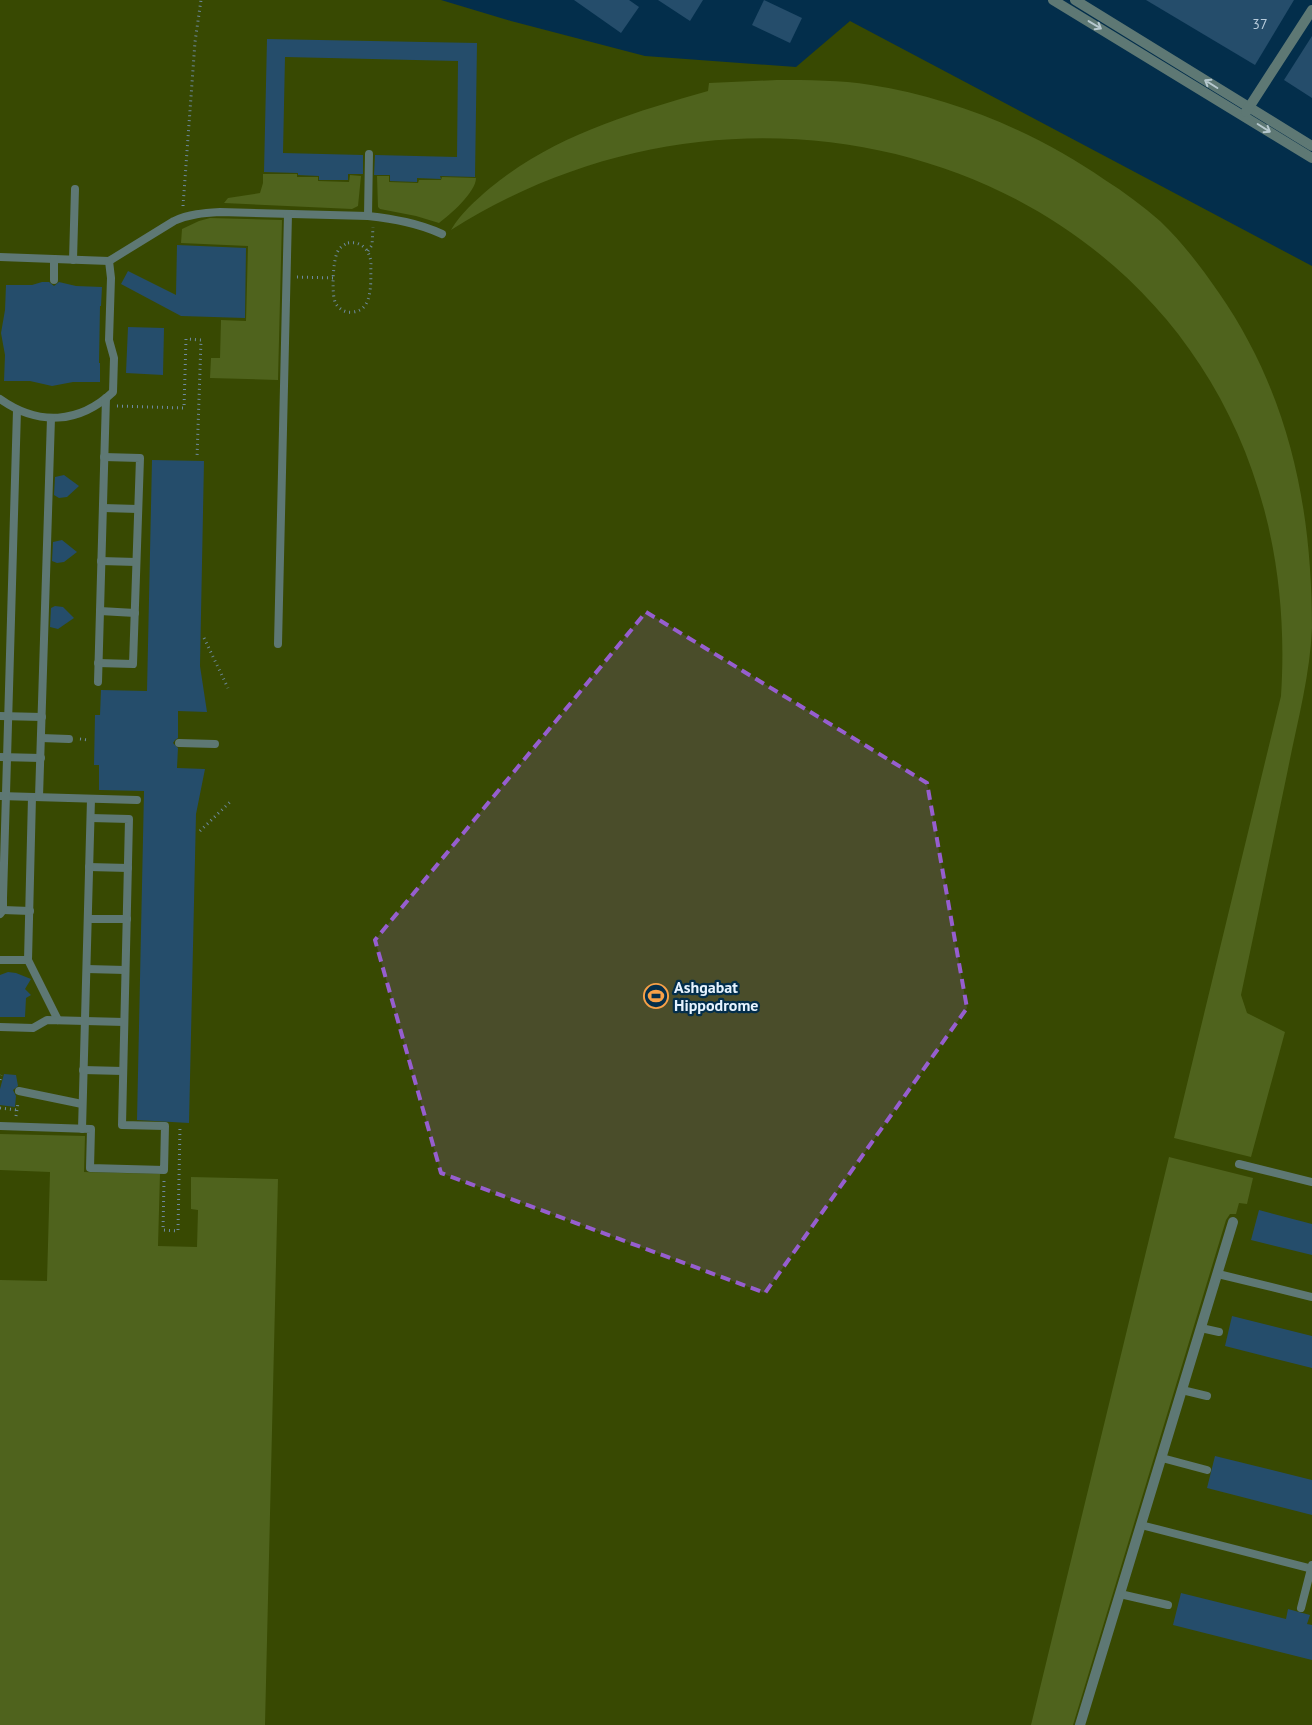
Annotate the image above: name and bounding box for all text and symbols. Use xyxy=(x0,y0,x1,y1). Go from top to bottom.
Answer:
house number: 37 xyxy=(1252,15,1268,33)
one-way arrow xyxy=(1088,20,1102,31)
one-way arrow xyxy=(1204,78,1218,88)
one-way arrow xyxy=(1256,124,1270,134)
place label: Ashgabat Hippodrome xyxy=(674,977,758,1015)
sports icon: Ashgabat Hippodrome xyxy=(643,983,669,1009)

